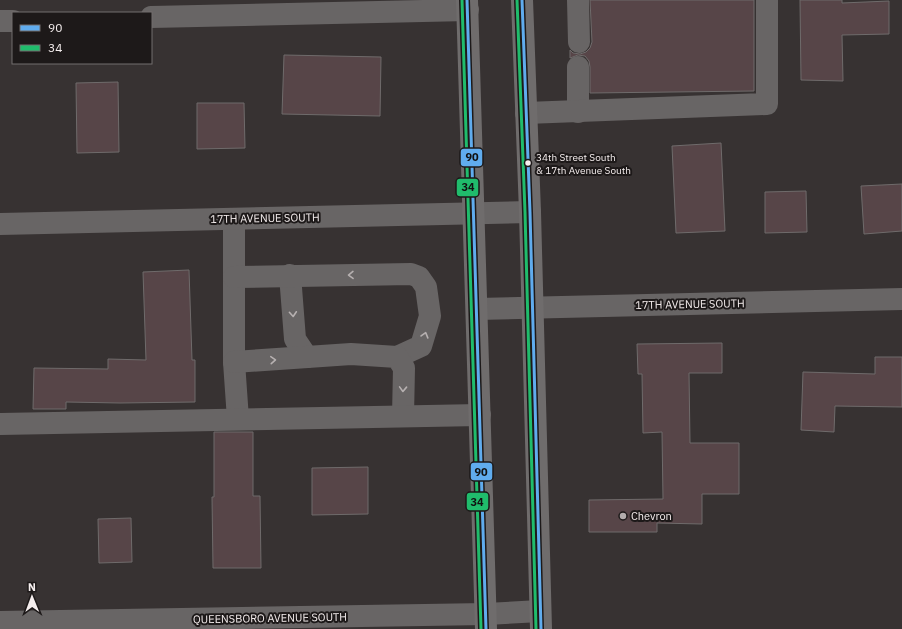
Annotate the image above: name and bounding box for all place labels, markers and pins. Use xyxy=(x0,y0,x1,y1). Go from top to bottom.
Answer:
place label: 34th Street South & 17th Avenue South xyxy=(536,151,631,177)
marker: 34th Street South & 17th Avenue South xyxy=(523,158,533,168)
place label: Chevron xyxy=(631,509,672,523)
marker: Chevron xyxy=(618,511,628,521)

